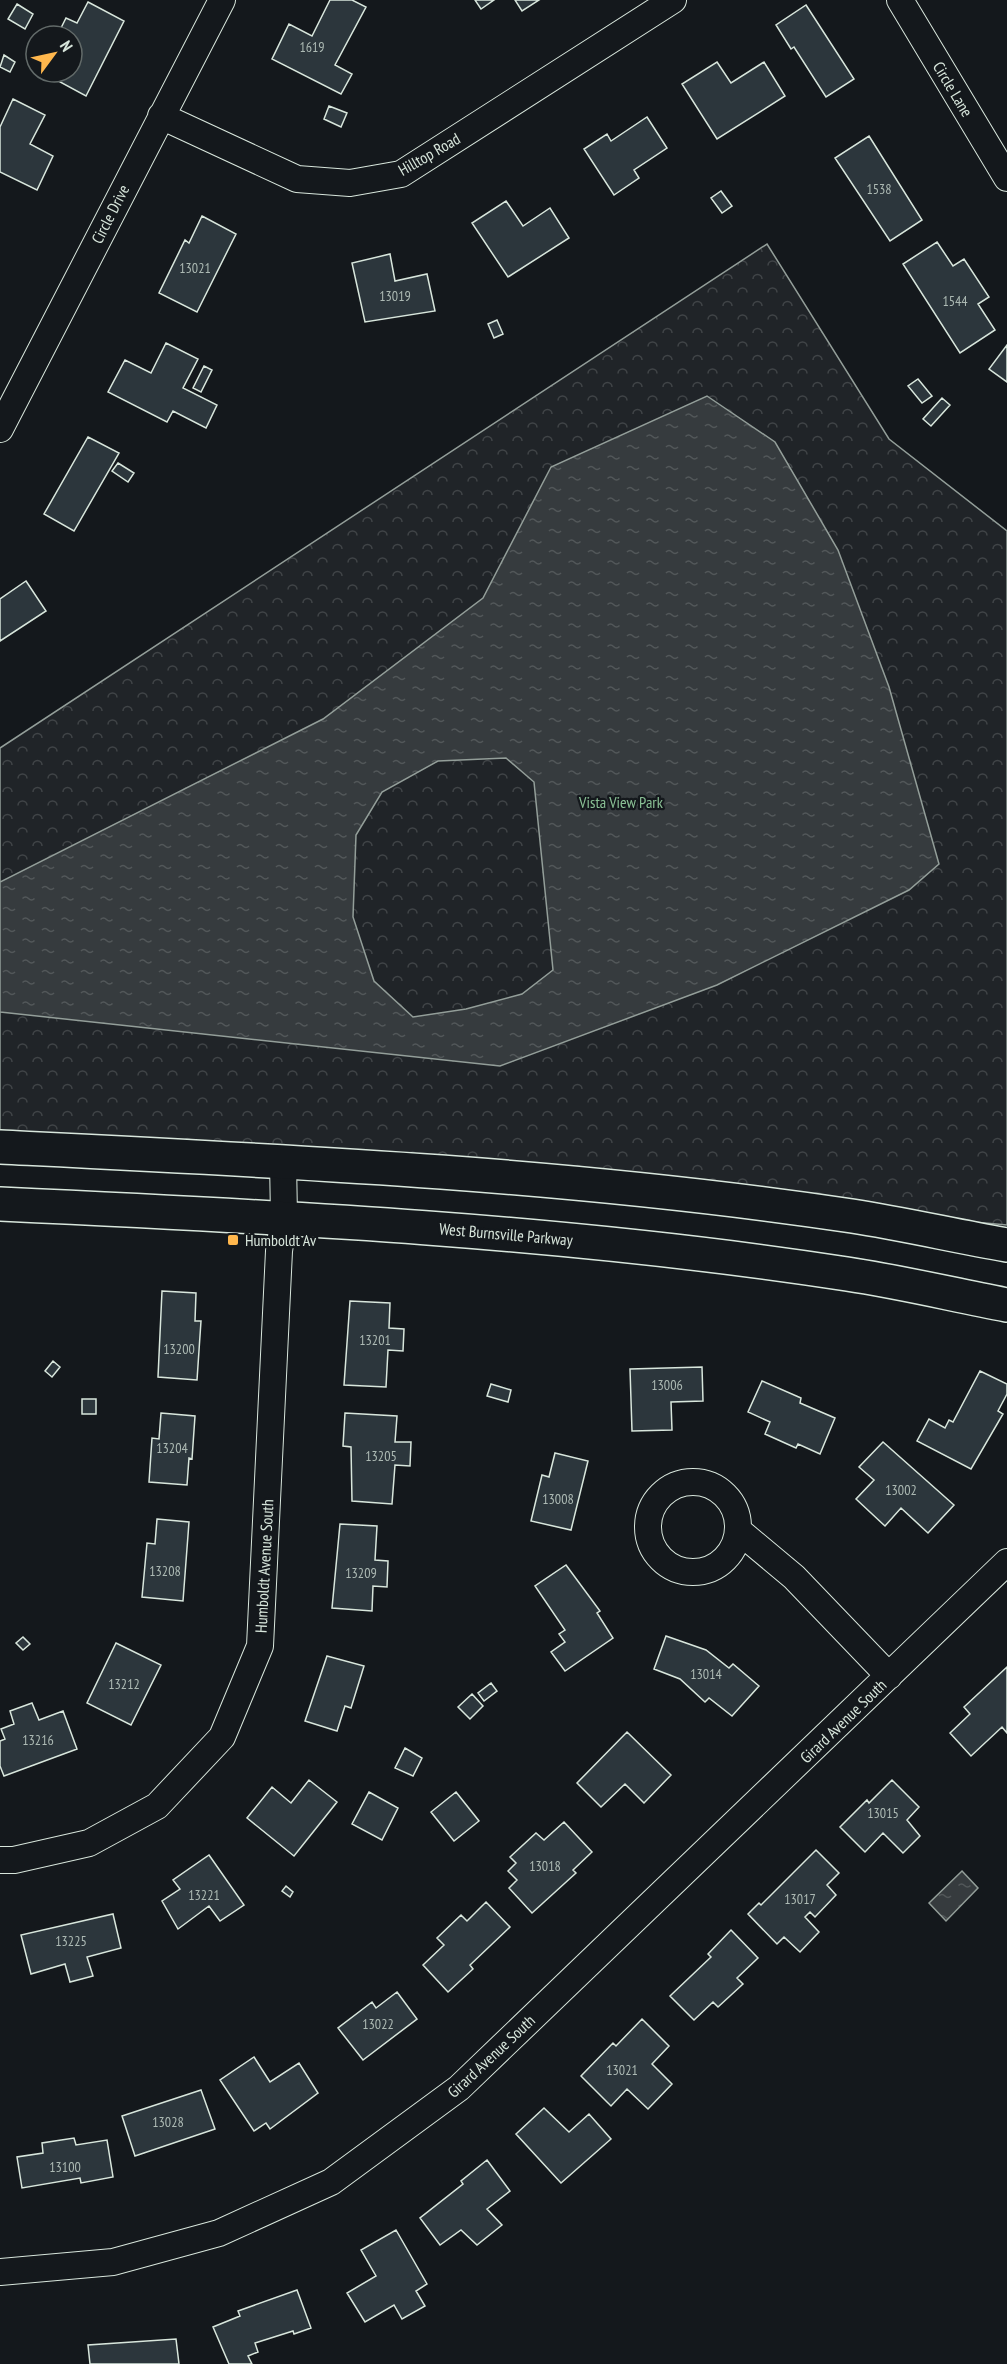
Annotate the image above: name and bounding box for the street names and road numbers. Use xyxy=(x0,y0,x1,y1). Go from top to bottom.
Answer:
street label: Circle Lane xyxy=(929,58,977,120)
street label: Hilltop Road xyxy=(394,128,464,180)
street label: Circle Drive xyxy=(87,181,133,247)
street label: West Burnsville Parkway xyxy=(438,1218,574,1250)
street label: Humboldt Avenue South xyxy=(251,1499,277,1633)
street label: Girard Avenue South xyxy=(796,1675,890,1767)
street label: Girard Avenue South xyxy=(443,2010,539,2102)

